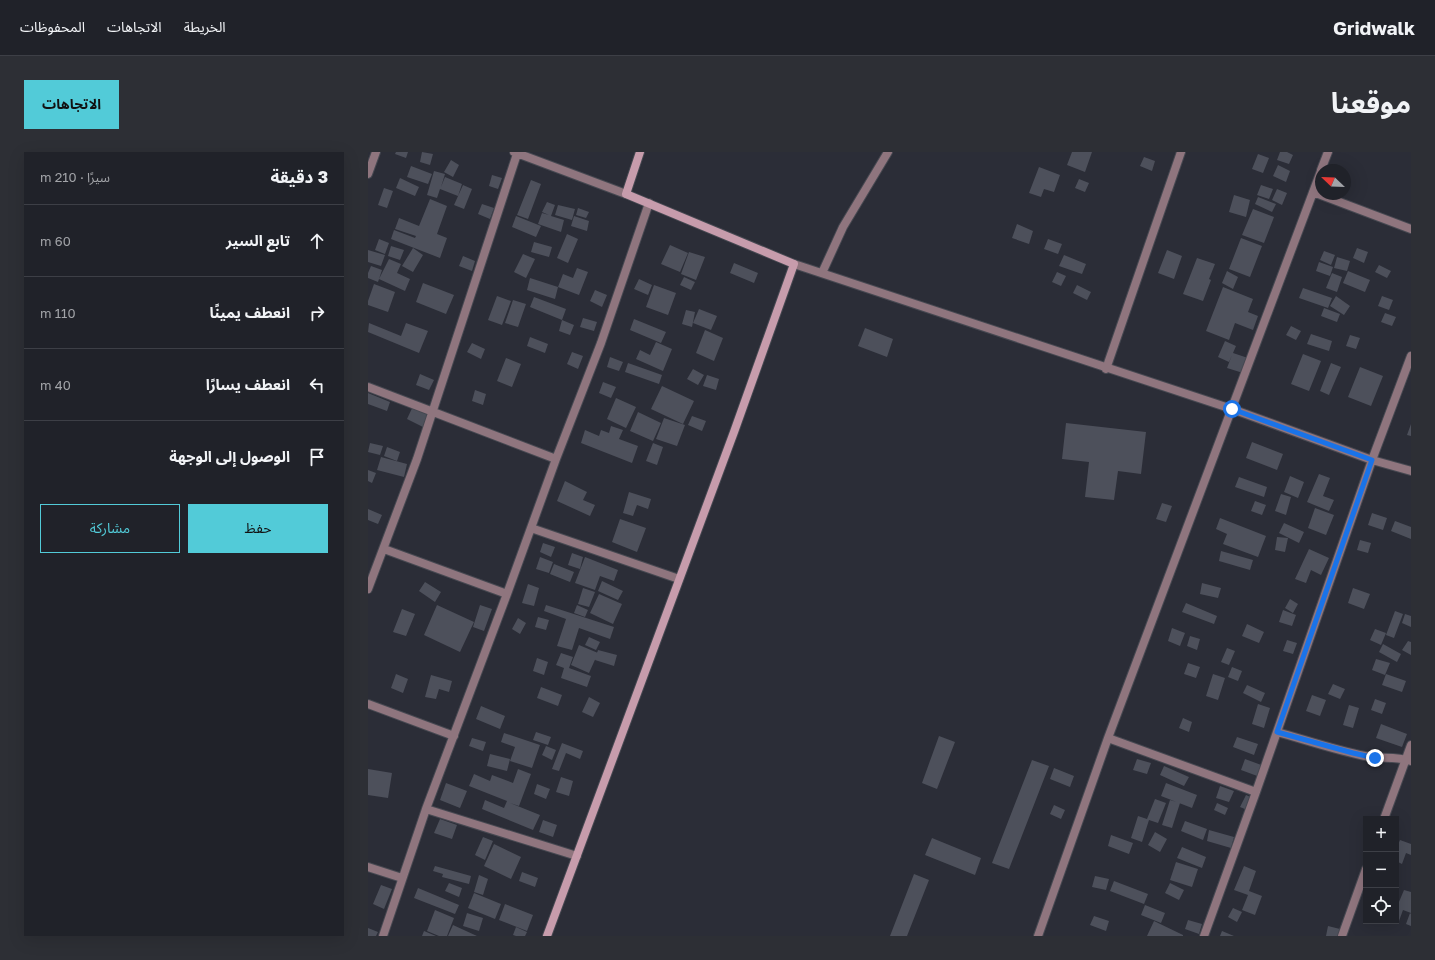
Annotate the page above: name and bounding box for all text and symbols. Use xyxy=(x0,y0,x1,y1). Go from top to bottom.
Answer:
text: Gridwalk xyxy=(1333,16,1415,39)
text: المحفوظات xyxy=(20,18,85,35)
text: الاتجاهات xyxy=(107,18,162,35)
text: الخريطة xyxy=(184,18,226,35)
button: الاتجاهات xyxy=(24,80,119,129)
text: موقعنا xyxy=(1331,86,1411,119)
north arrow xyxy=(1315,164,1351,200)
text: 3 دقيقة xyxy=(271,166,328,187)
text: سيرًا · 210 m xyxy=(40,169,110,185)
icon: ahead xyxy=(306,230,328,252)
text: تابع السير xyxy=(226,231,290,249)
text: 60 m xyxy=(40,233,71,249)
icon: right xyxy=(306,302,328,324)
text: انعطف يمينًا xyxy=(210,303,290,321)
text: 110 m xyxy=(40,305,75,321)
icon: left xyxy=(306,374,328,396)
text: انعطف يسارًا xyxy=(206,375,290,393)
text: 40 m xyxy=(40,377,71,393)
route start xyxy=(1223,400,1241,418)
icon: arrive xyxy=(306,446,328,468)
text: الوصول إلى الوجهة xyxy=(169,447,290,465)
button: مشاركة xyxy=(40,504,180,553)
button: حفظ xyxy=(188,504,328,553)
route end xyxy=(1366,749,1384,767)
map controls xyxy=(1363,816,1399,924)
button: + xyxy=(1363,816,1399,852)
button: − xyxy=(1363,852,1399,888)
button: locate xyxy=(1363,888,1399,924)

